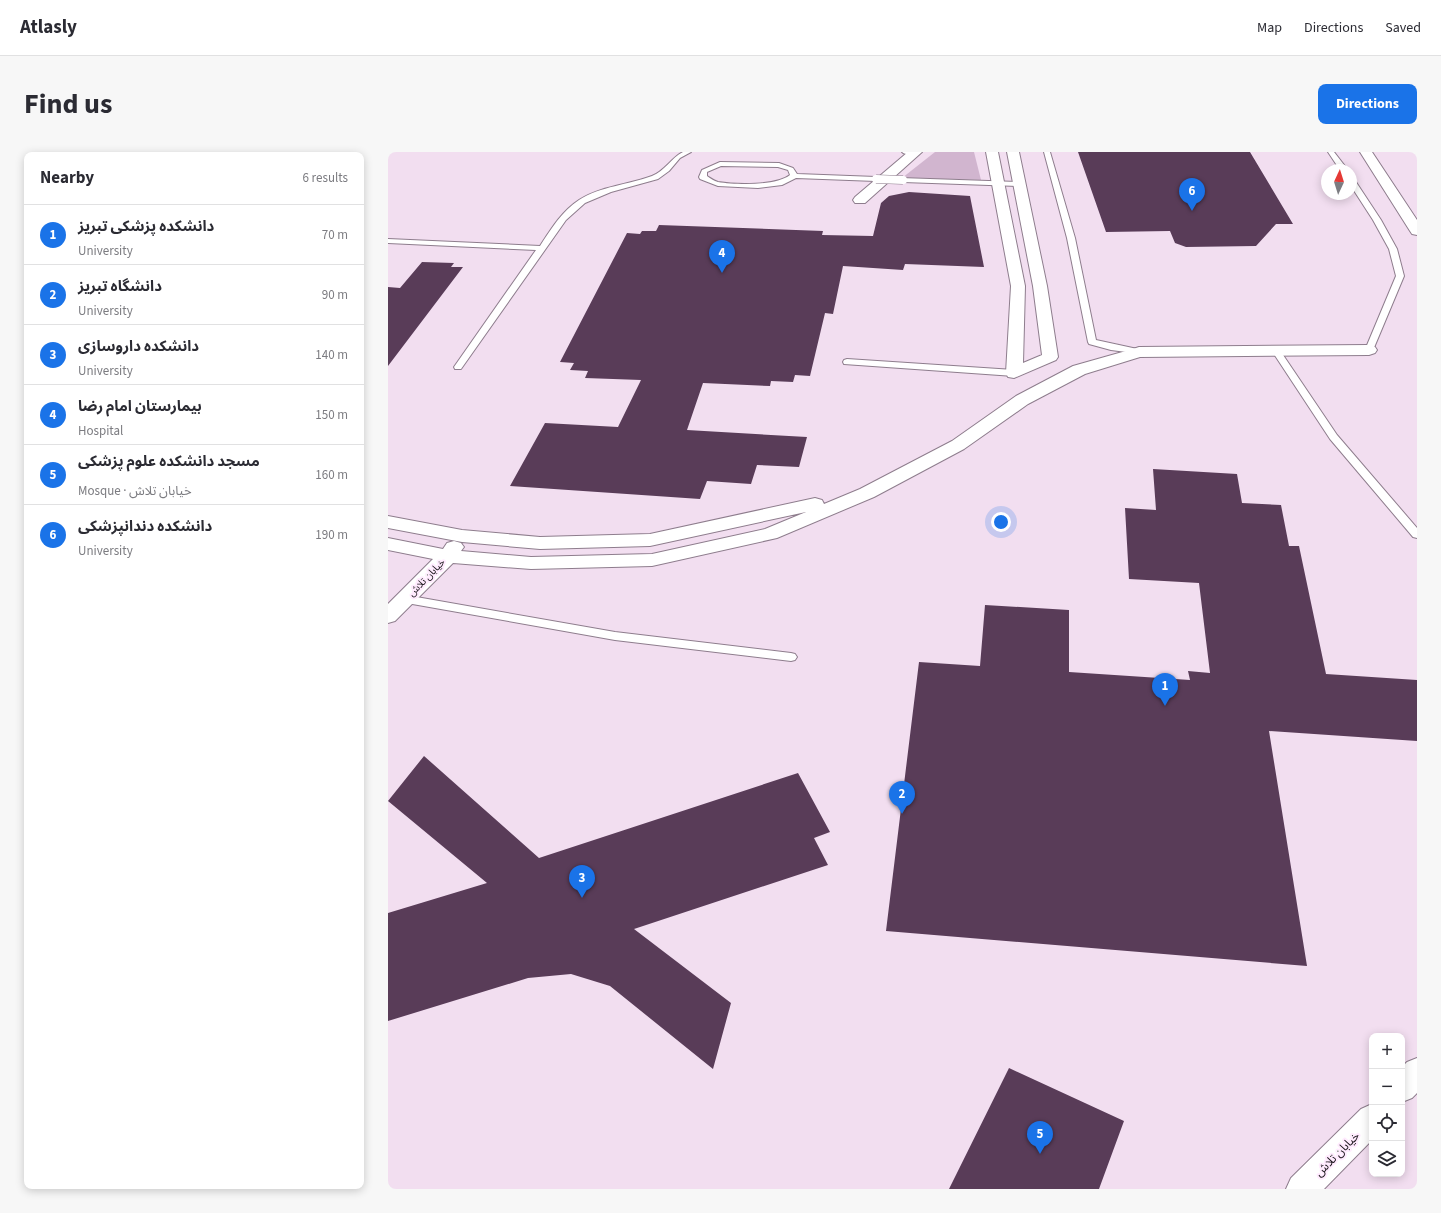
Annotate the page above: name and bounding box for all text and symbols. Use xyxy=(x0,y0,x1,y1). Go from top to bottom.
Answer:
text: Atlasly xyxy=(20,14,77,41)
text: Map xyxy=(1257,18,1282,38)
text: Directions xyxy=(1304,18,1363,38)
text: Saved xyxy=(1385,18,1421,38)
text: Find us xyxy=(24,84,112,124)
button: Directions xyxy=(1318,84,1417,124)
north arrow xyxy=(1321,164,1357,200)
text: Nearby xyxy=(40,166,94,190)
text: 6 results xyxy=(303,169,348,187)
pin: 6 xyxy=(1179,178,1205,211)
text: دانشکده پزشکی تبریز xyxy=(78,216,214,237)
text: 1 xyxy=(50,226,56,244)
text: 70 m xyxy=(322,226,348,244)
pin: 4 xyxy=(709,240,735,273)
text: University xyxy=(78,242,133,260)
text: دانشگاه تبریز xyxy=(78,276,162,297)
text: 2 xyxy=(50,286,56,304)
text: 90 m xyxy=(322,286,348,304)
text: University xyxy=(78,302,133,320)
text: دانشکده داروسازی xyxy=(78,336,199,357)
text: 3 xyxy=(50,346,56,364)
text: 140 m xyxy=(315,346,348,364)
text: University xyxy=(78,362,133,380)
text: بیمارستان امام رضا xyxy=(78,396,202,417)
text: 4 xyxy=(50,406,56,424)
text: 150 m xyxy=(315,406,348,424)
text: Hospital xyxy=(78,422,123,440)
text: مسجد دانشکده علوم پزشکی xyxy=(78,451,260,472)
text: 5 xyxy=(50,466,56,484)
text: 160 m xyxy=(315,466,348,484)
text: Mosque · خیابان تلاش xyxy=(78,482,192,500)
your location xyxy=(991,512,1011,532)
text: دانشکده دندانپزشکی xyxy=(78,516,212,537)
text: 6 xyxy=(50,526,56,544)
text: 190 m xyxy=(315,526,348,544)
text: University xyxy=(78,542,133,560)
street label: خیابان تلاش xyxy=(405,555,449,600)
pin: 1 xyxy=(1152,673,1178,706)
pin: 2 xyxy=(889,781,915,814)
pin: 3 xyxy=(569,865,595,898)
map controls xyxy=(1369,1033,1405,1177)
button: + xyxy=(1369,1033,1405,1069)
button: − xyxy=(1369,1069,1405,1105)
button: locate xyxy=(1369,1105,1405,1141)
pin: 5 xyxy=(1027,1121,1053,1154)
street label: خیابان تلاش xyxy=(1311,1128,1364,1181)
button: layers xyxy=(1369,1141,1405,1177)

